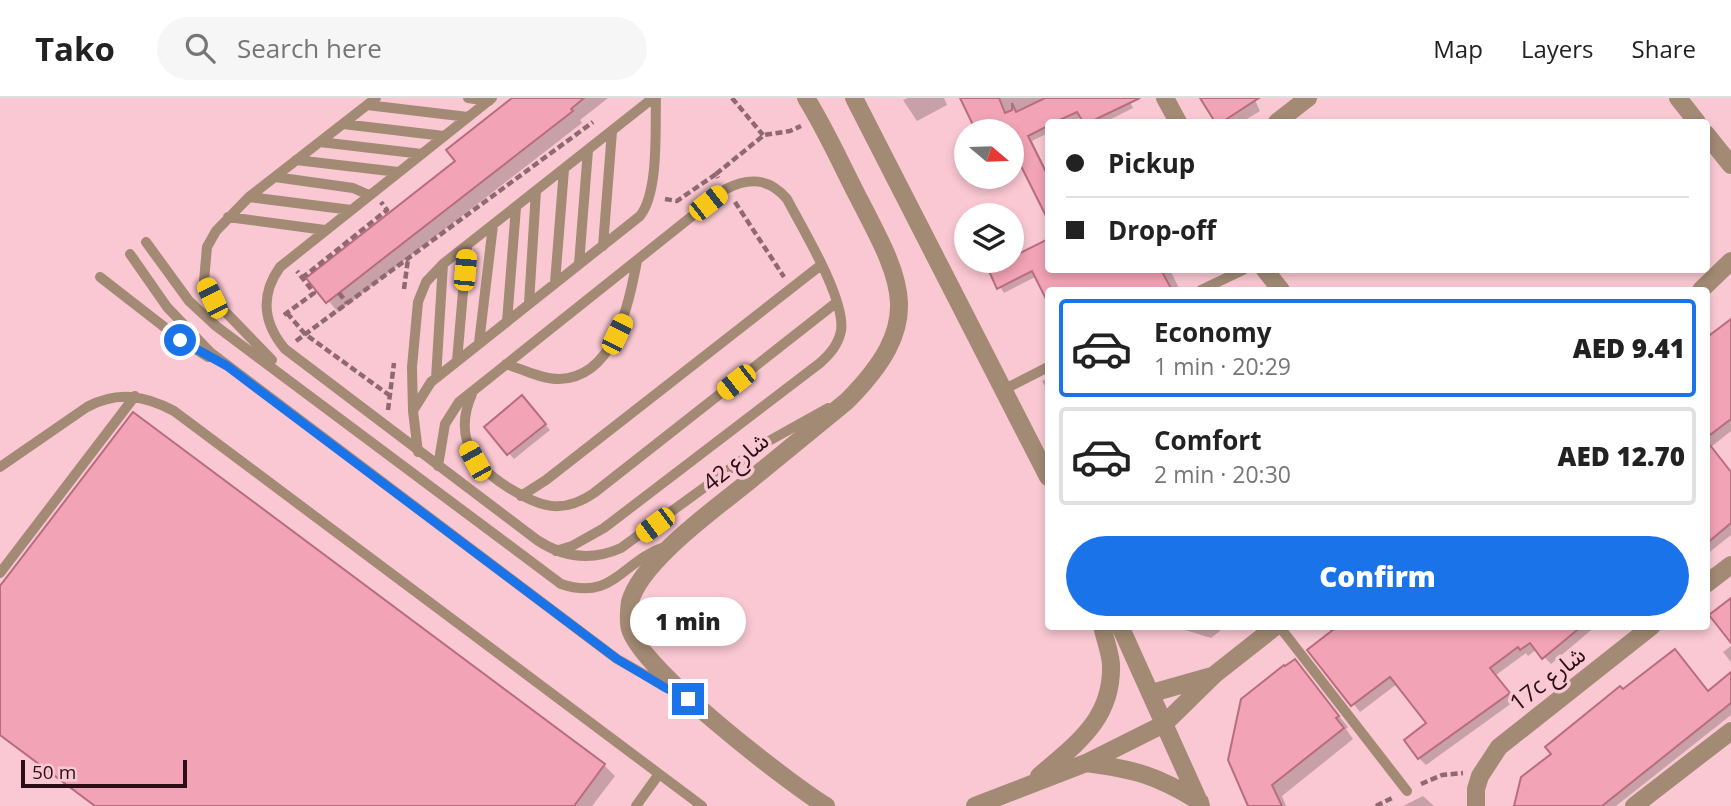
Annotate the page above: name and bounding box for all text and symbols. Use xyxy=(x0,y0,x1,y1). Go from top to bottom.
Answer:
search box xyxy=(157,17,647,80)
text: Tako xyxy=(35,26,115,71)
icon: search xyxy=(181,29,219,67)
text: Search here xyxy=(237,30,382,66)
text: Map xyxy=(1433,32,1483,65)
text: Layers xyxy=(1521,32,1594,65)
text: Share xyxy=(1632,32,1696,65)
north arrow xyxy=(954,119,1024,189)
map controls xyxy=(954,119,1024,273)
text: Pickup xyxy=(1108,145,1195,181)
car xyxy=(685,182,732,224)
button: layers xyxy=(954,203,1024,273)
text: Drop-off xyxy=(1108,212,1216,248)
car xyxy=(453,248,478,292)
car xyxy=(194,275,231,321)
car xyxy=(599,311,636,357)
text: Economy xyxy=(1154,314,1272,350)
icon: car xyxy=(1070,317,1133,380)
route start xyxy=(164,324,196,356)
text: AED 9.41 xyxy=(1573,330,1685,366)
text: 1 min · 20:29 xyxy=(1154,350,1291,382)
car xyxy=(713,361,760,403)
text: Comfort xyxy=(1154,422,1261,458)
street label: شارع 42 xyxy=(695,424,776,499)
icon: car xyxy=(1070,425,1133,488)
car xyxy=(456,438,495,484)
text: AED 12.70 xyxy=(1558,438,1685,474)
text: 2 min · 20:30 xyxy=(1154,458,1291,490)
car xyxy=(632,504,679,546)
button: Confirm xyxy=(1066,536,1689,616)
callout: 1 min xyxy=(630,598,746,646)
text: 1 min xyxy=(655,605,721,637)
street label: 17c شارع xyxy=(1502,638,1593,719)
route end xyxy=(672,683,704,715)
scale bar xyxy=(21,757,187,789)
text: 50 m xyxy=(32,759,76,785)

